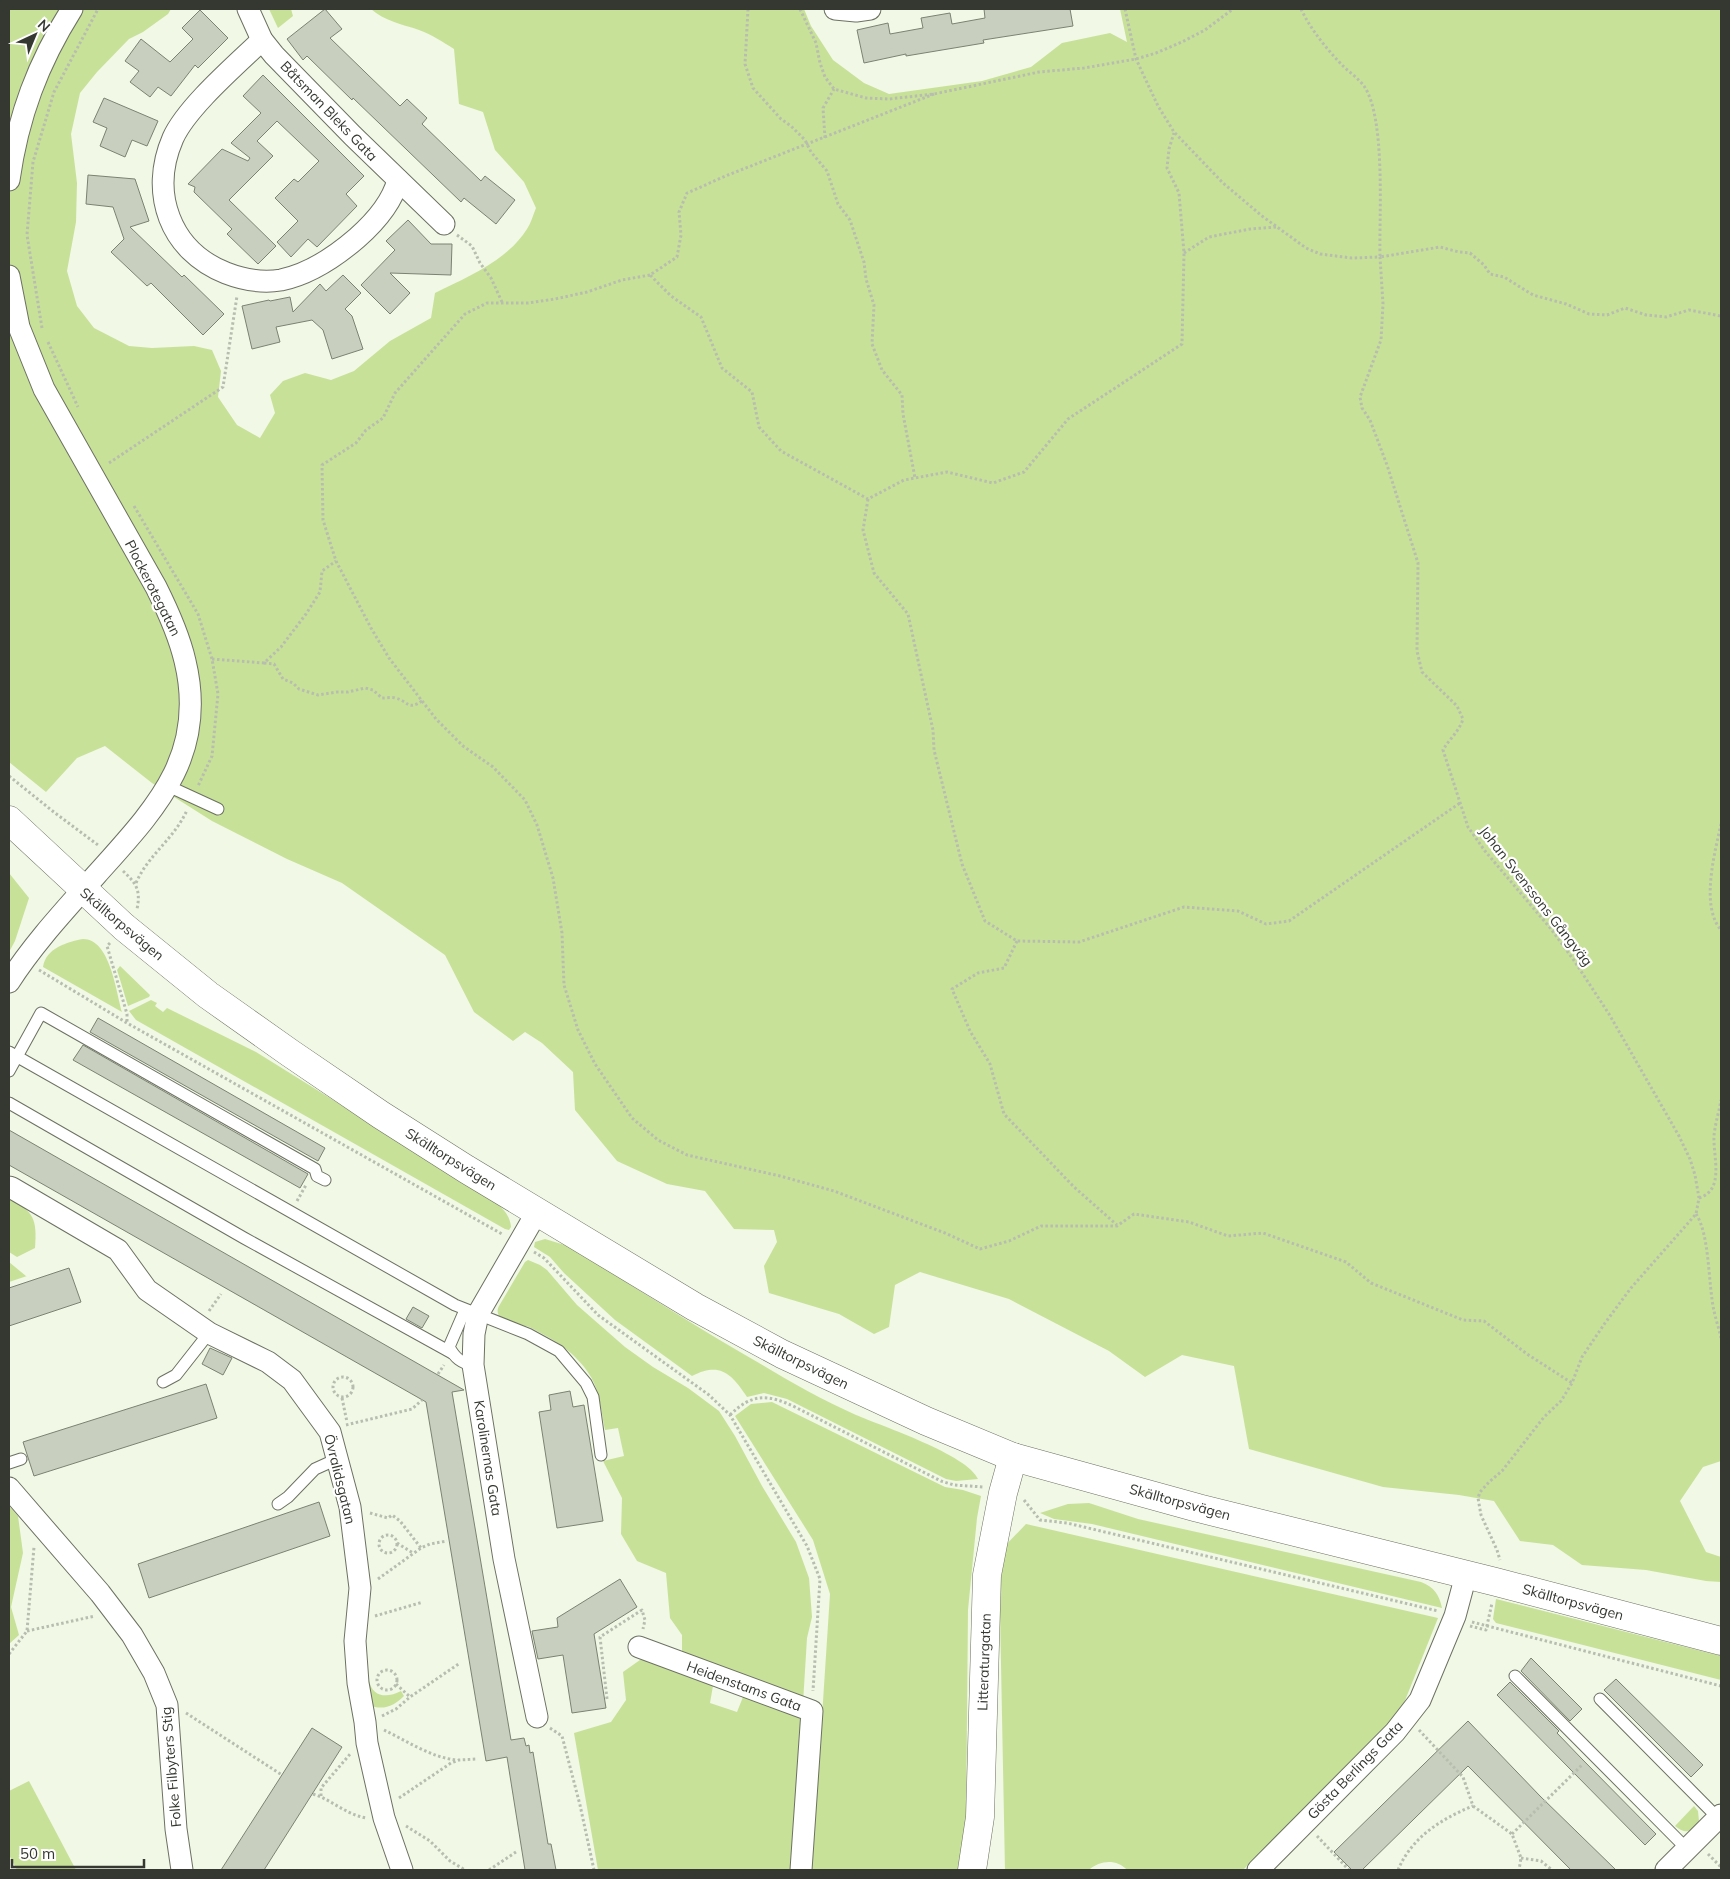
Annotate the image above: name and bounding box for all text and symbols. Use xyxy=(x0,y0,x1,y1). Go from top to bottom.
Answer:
north arrow xyxy=(10,10,60,60)
text: N xyxy=(34,16,54,36)
street label: Båtsman Bleks Gata xyxy=(277,57,381,165)
street label: Plockerotegatan xyxy=(121,537,185,639)
street label: Johan Svenssons Gångväg xyxy=(1476,822,1596,970)
street label: Skälltorpsvägen xyxy=(76,884,168,964)
street label: Skälltorpsvägen xyxy=(402,1124,500,1194)
street label: Skälltorpsvägen xyxy=(750,1331,852,1393)
street label: Karolinernas Gata xyxy=(470,1399,506,1517)
street label: Övralidsgatan xyxy=(320,1432,360,1526)
street label: Skälltorpsvägen xyxy=(1127,1480,1233,1524)
street label: Skälltorpsvägen xyxy=(1520,1580,1626,1624)
street label: Litteraturgatan xyxy=(973,1613,995,1711)
street label: Heidenstams Gata xyxy=(684,1657,804,1715)
street label: Folke Filbyters Stig xyxy=(157,1706,185,1828)
street label: Gösta Berlings Gata xyxy=(1303,1717,1407,1823)
scale bar xyxy=(12,1836,145,1868)
text: 50 m xyxy=(20,1844,55,1863)

